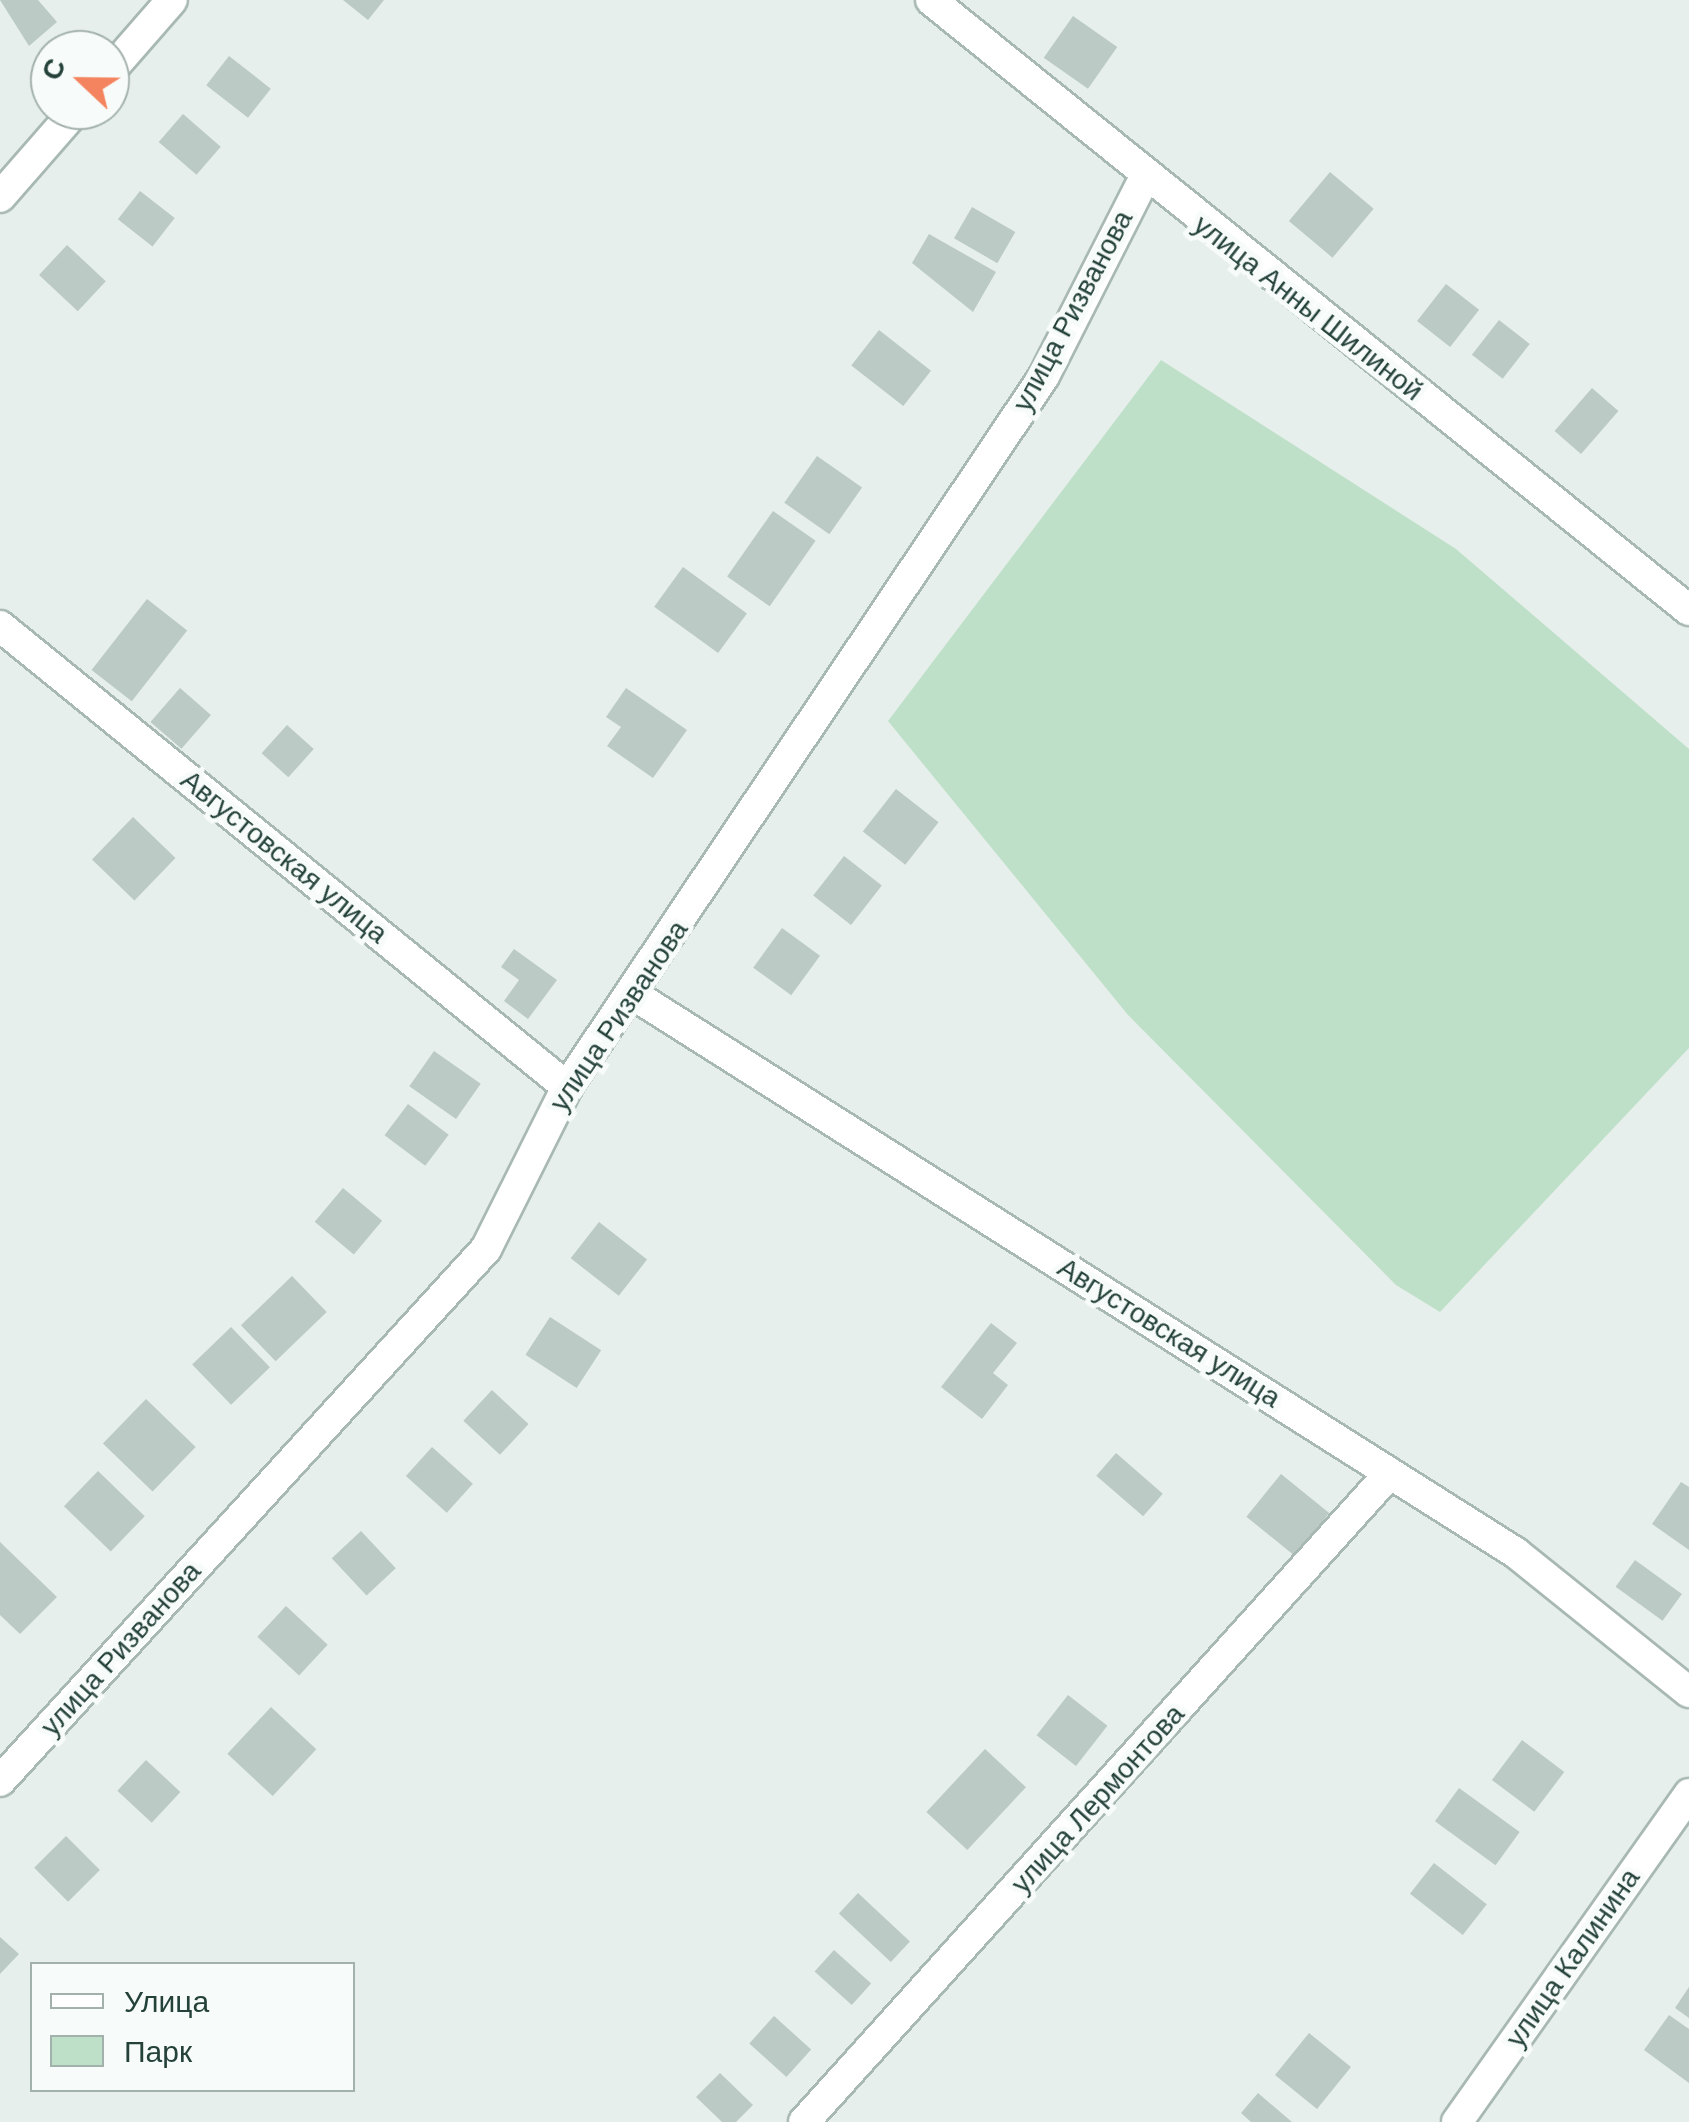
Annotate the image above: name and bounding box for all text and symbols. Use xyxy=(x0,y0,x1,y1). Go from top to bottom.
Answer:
north arrow xyxy=(30,30,130,130)
text: С xyxy=(33,53,75,86)
street label: улица Ризванова xyxy=(1006,205,1140,417)
street label: улица Анны Шилиной xyxy=(1187,208,1429,408)
street label: Августовская улица xyxy=(174,763,394,951)
street label: улица Ризванова xyxy=(543,914,695,1118)
street label: Августовская улица xyxy=(1051,1251,1287,1415)
street label: улица Ризванова xyxy=(34,1555,208,1743)
street label: улица Лермонтова xyxy=(1004,1698,1192,1900)
street label: улица Калинина xyxy=(1499,1862,1647,2054)
legend xyxy=(30,1962,355,2092)
text: Улица xyxy=(124,1982,209,2021)
text: Парк xyxy=(124,2032,192,2071)

